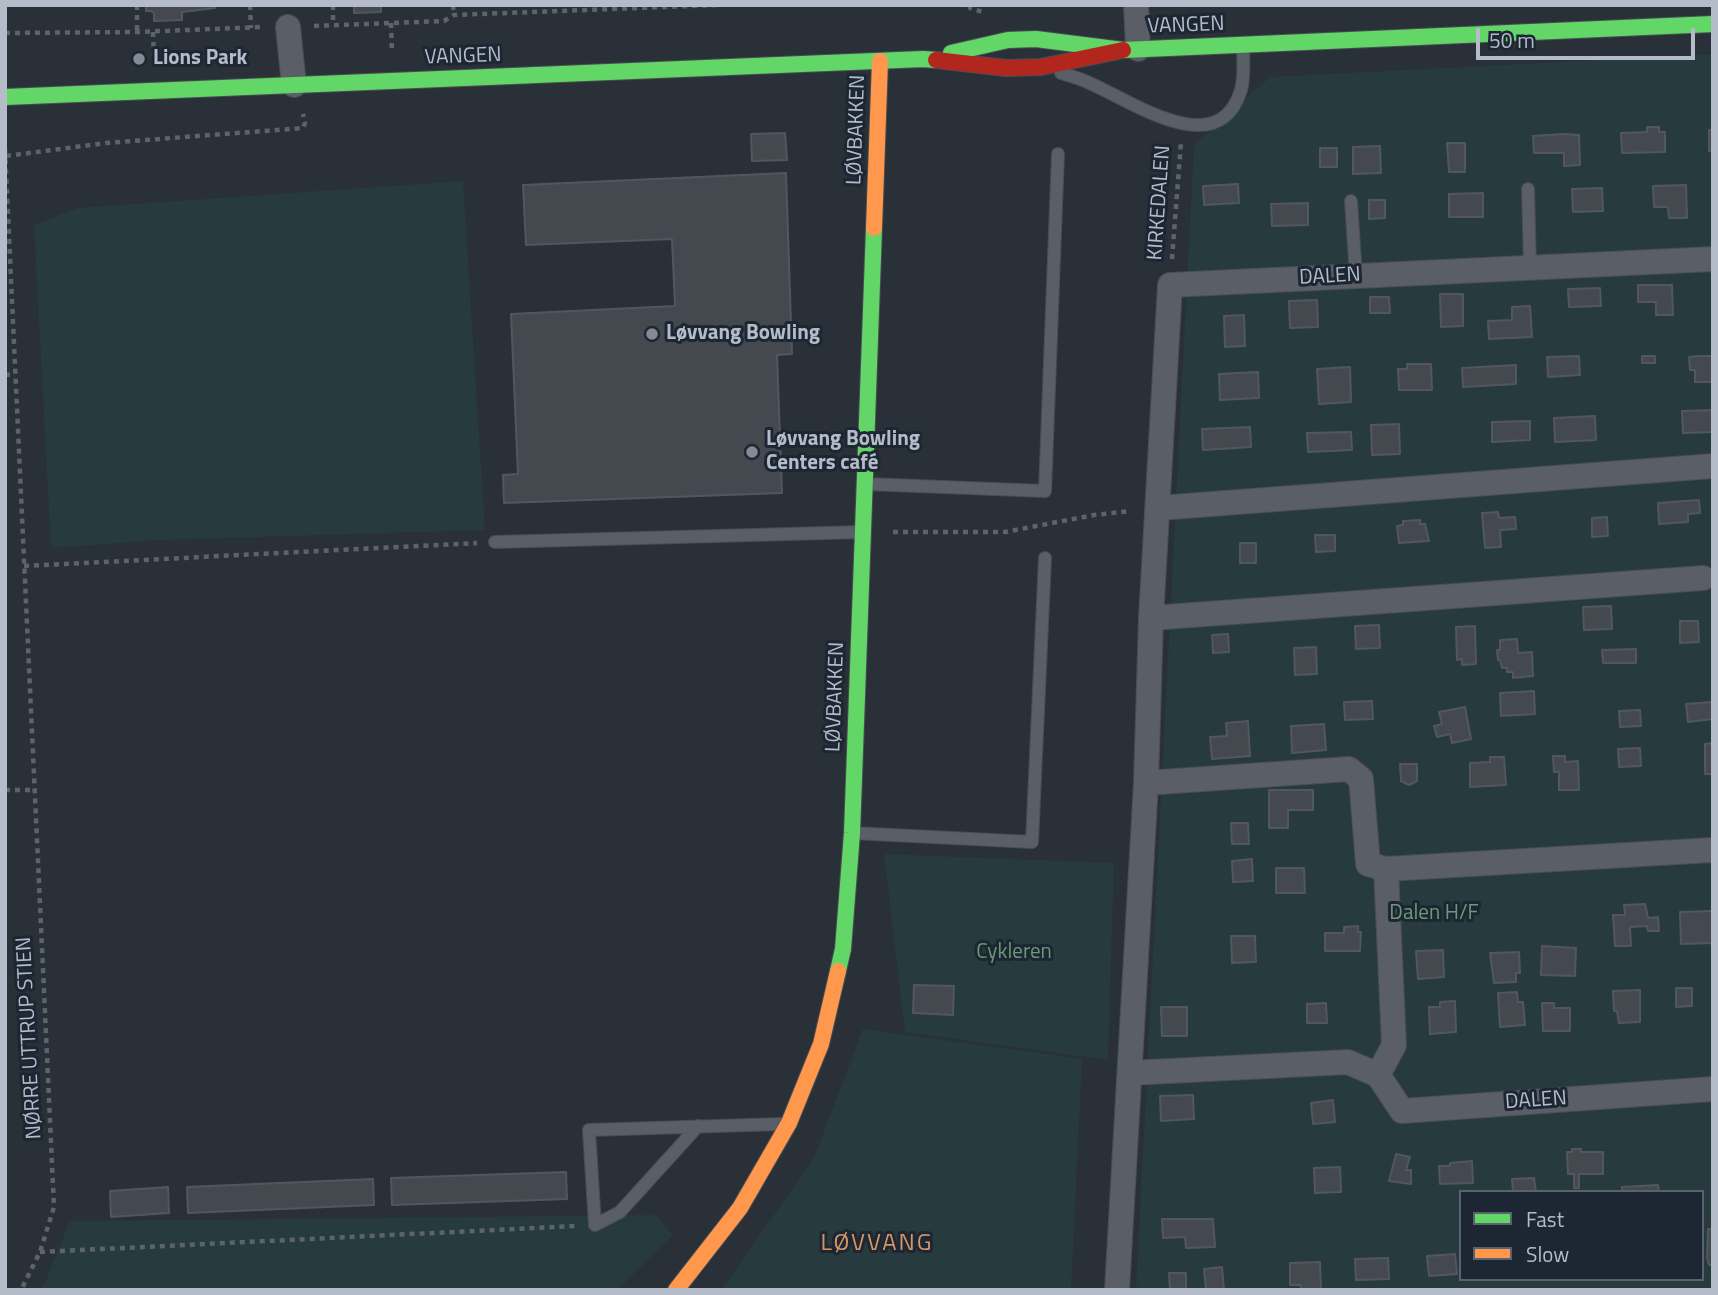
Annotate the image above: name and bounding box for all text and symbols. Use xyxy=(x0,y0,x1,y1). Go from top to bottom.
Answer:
street label: VANGEN xyxy=(1147,12,1225,40)
scale bar xyxy=(1480,14,1699,58)
text: 50 m xyxy=(1489,24,1535,56)
street label: VANGEN xyxy=(424,43,502,71)
place label: Lions Park xyxy=(153,46,247,72)
marker: Lions Park xyxy=(131,51,147,67)
street label: LØVBAKKEN xyxy=(842,74,872,186)
street label: KIRKEDALEN xyxy=(1143,145,1177,261)
street label: DALEN xyxy=(1299,263,1361,291)
place label: Løvvang Bowling xyxy=(666,321,820,347)
marker: Løvvang Bowling xyxy=(644,326,660,342)
place label: Løvvang Bowling Centers café xyxy=(766,427,920,477)
marker: Løvvang Bowling Centers café xyxy=(744,444,760,460)
street label: LØVBAKKEN xyxy=(821,641,851,753)
park label: Dalen H/F xyxy=(1389,901,1479,927)
street label: NØRRE UTTRUP STIEN xyxy=(12,936,48,1140)
park label: Cykleren xyxy=(976,940,1052,966)
street label: DALEN xyxy=(1504,1086,1568,1116)
legend xyxy=(1459,1190,1704,1281)
text: Fast xyxy=(1526,1203,1564,1235)
district label: LØVVANG xyxy=(821,1230,933,1258)
text: Slow xyxy=(1526,1238,1569,1270)

